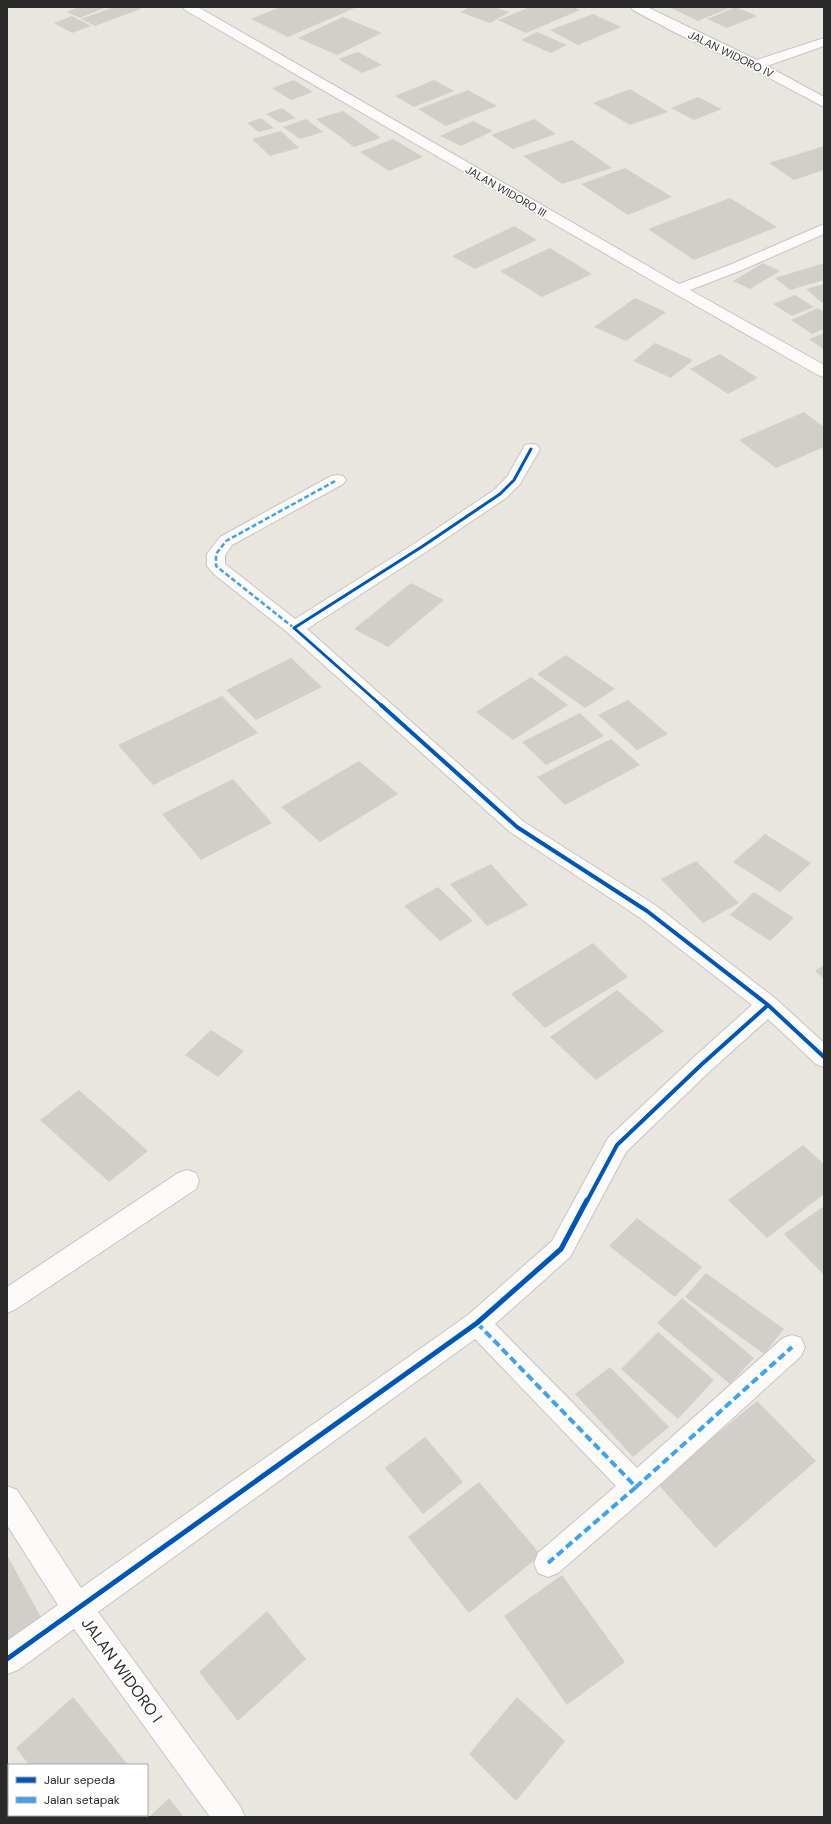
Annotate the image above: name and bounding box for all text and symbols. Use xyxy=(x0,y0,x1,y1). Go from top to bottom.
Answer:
street label: JALAN WIDORO IV xyxy=(686,27,777,81)
street label: JALAN WIDORO III xyxy=(463,162,549,220)
street label: JALAN WIDORO I xyxy=(77,1613,167,1727)
legend xyxy=(8,1764,148,1816)
text: Jalur sepeda xyxy=(44,1772,115,1788)
text: Jalan setapak xyxy=(44,1792,120,1808)

